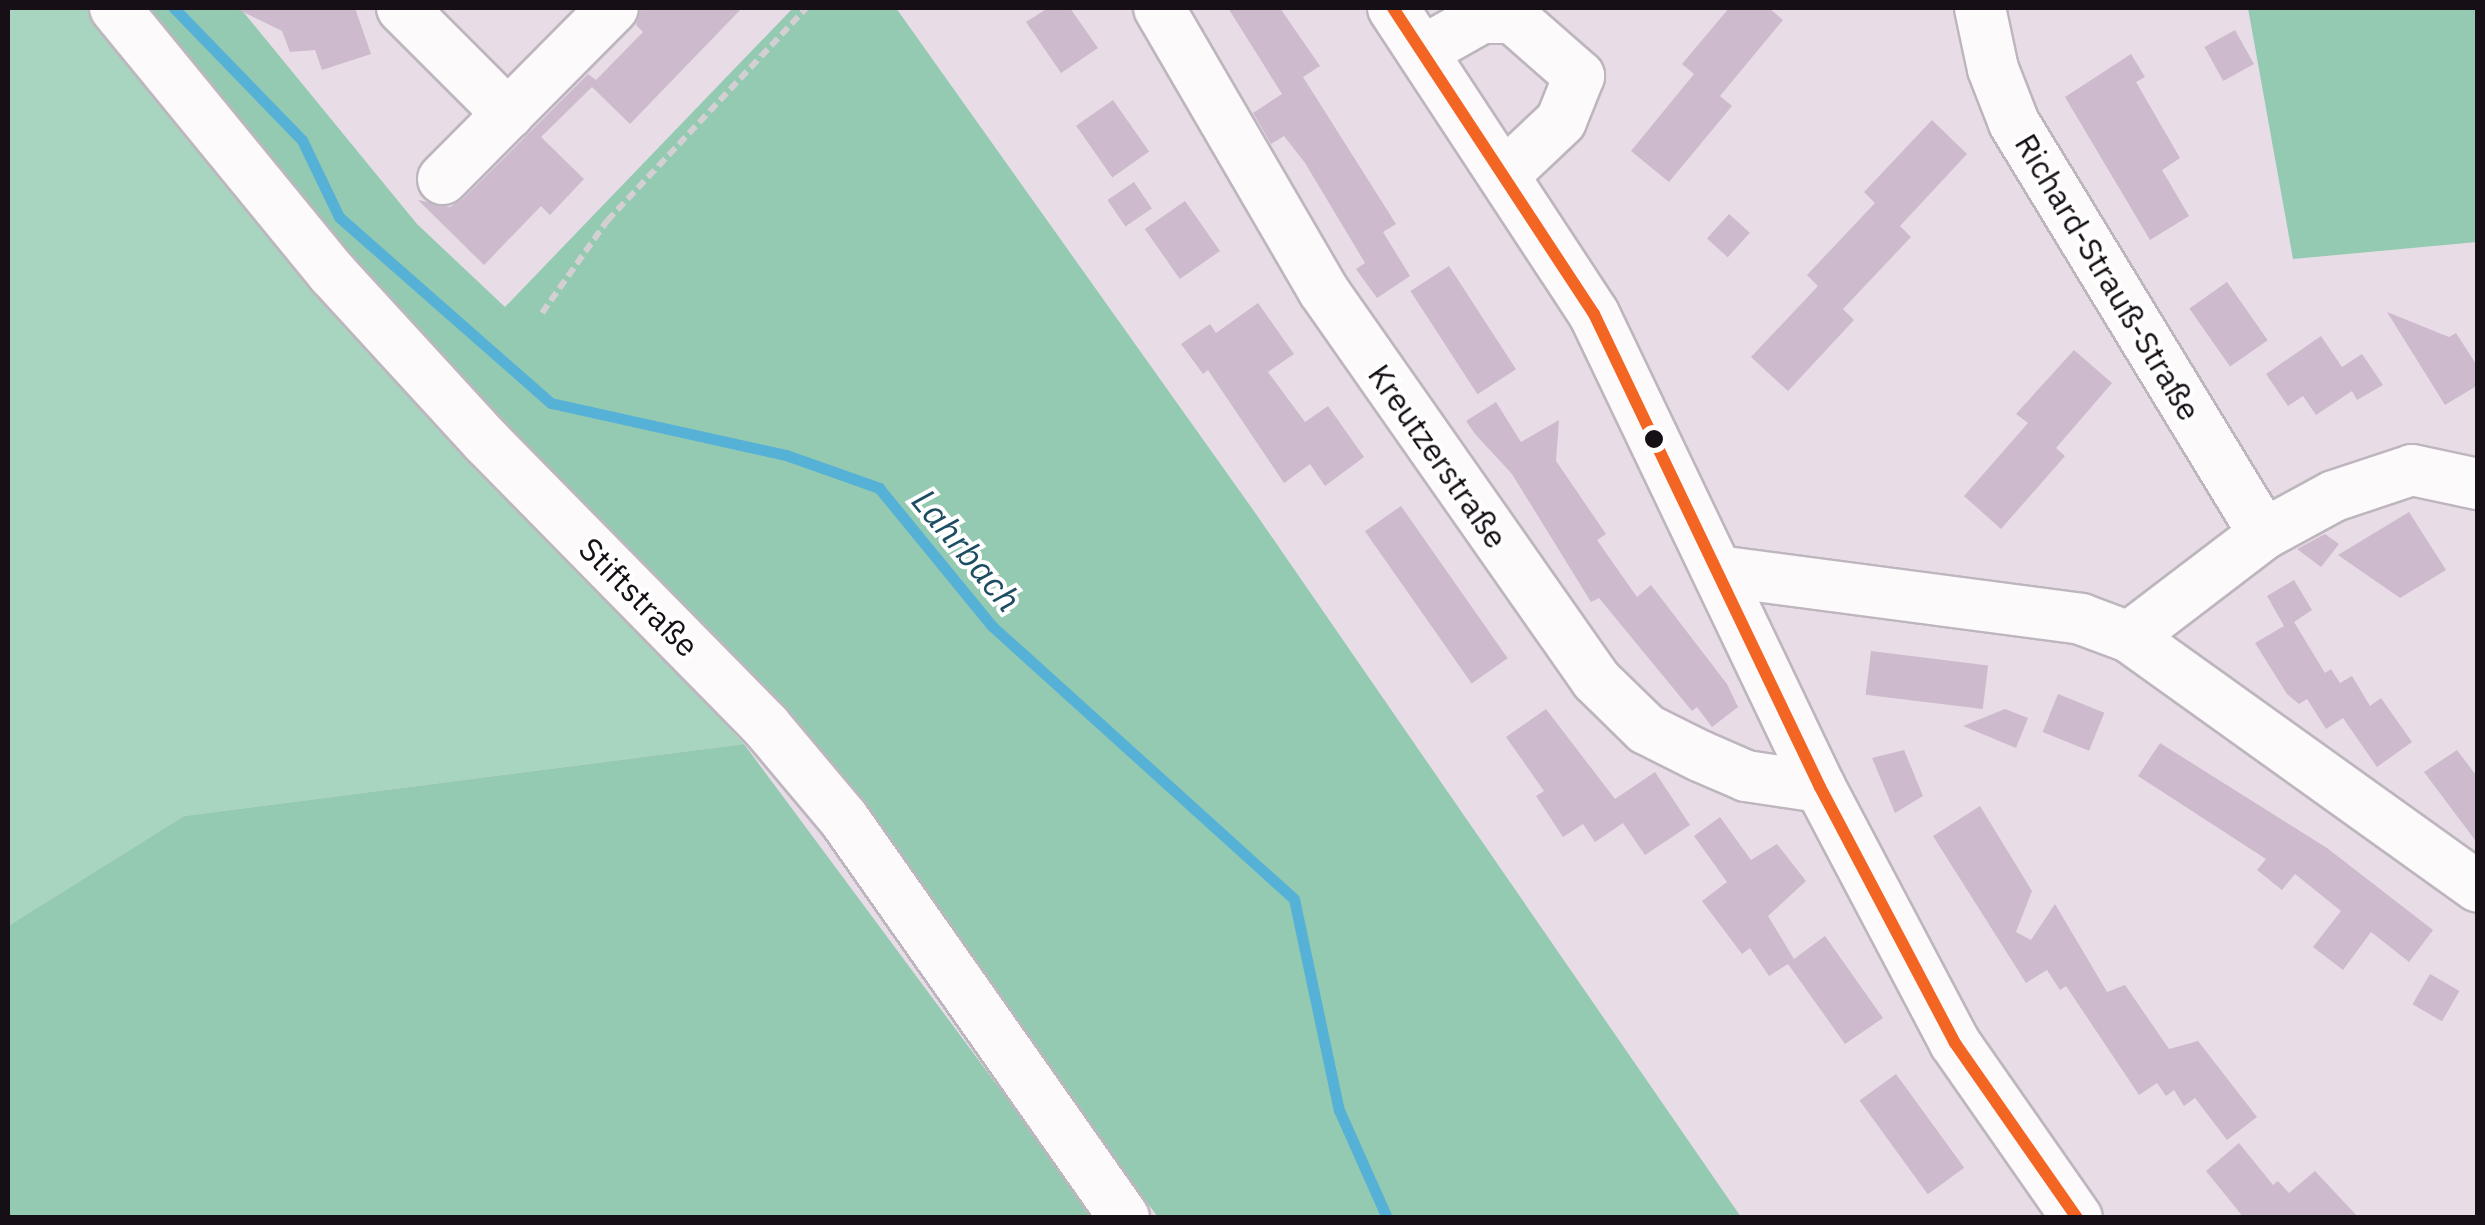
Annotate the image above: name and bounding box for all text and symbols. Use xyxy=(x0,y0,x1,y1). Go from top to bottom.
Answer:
street label: Richard-Strauß-Straße xyxy=(2007,127,2209,427)
street label: Kreutzerstraße xyxy=(1360,357,1516,555)
unlabelled marker xyxy=(1644,429,1664,449)
water label: Lahrbach xyxy=(904,480,1030,620)
street label: Stiftstraße xyxy=(571,529,707,665)

